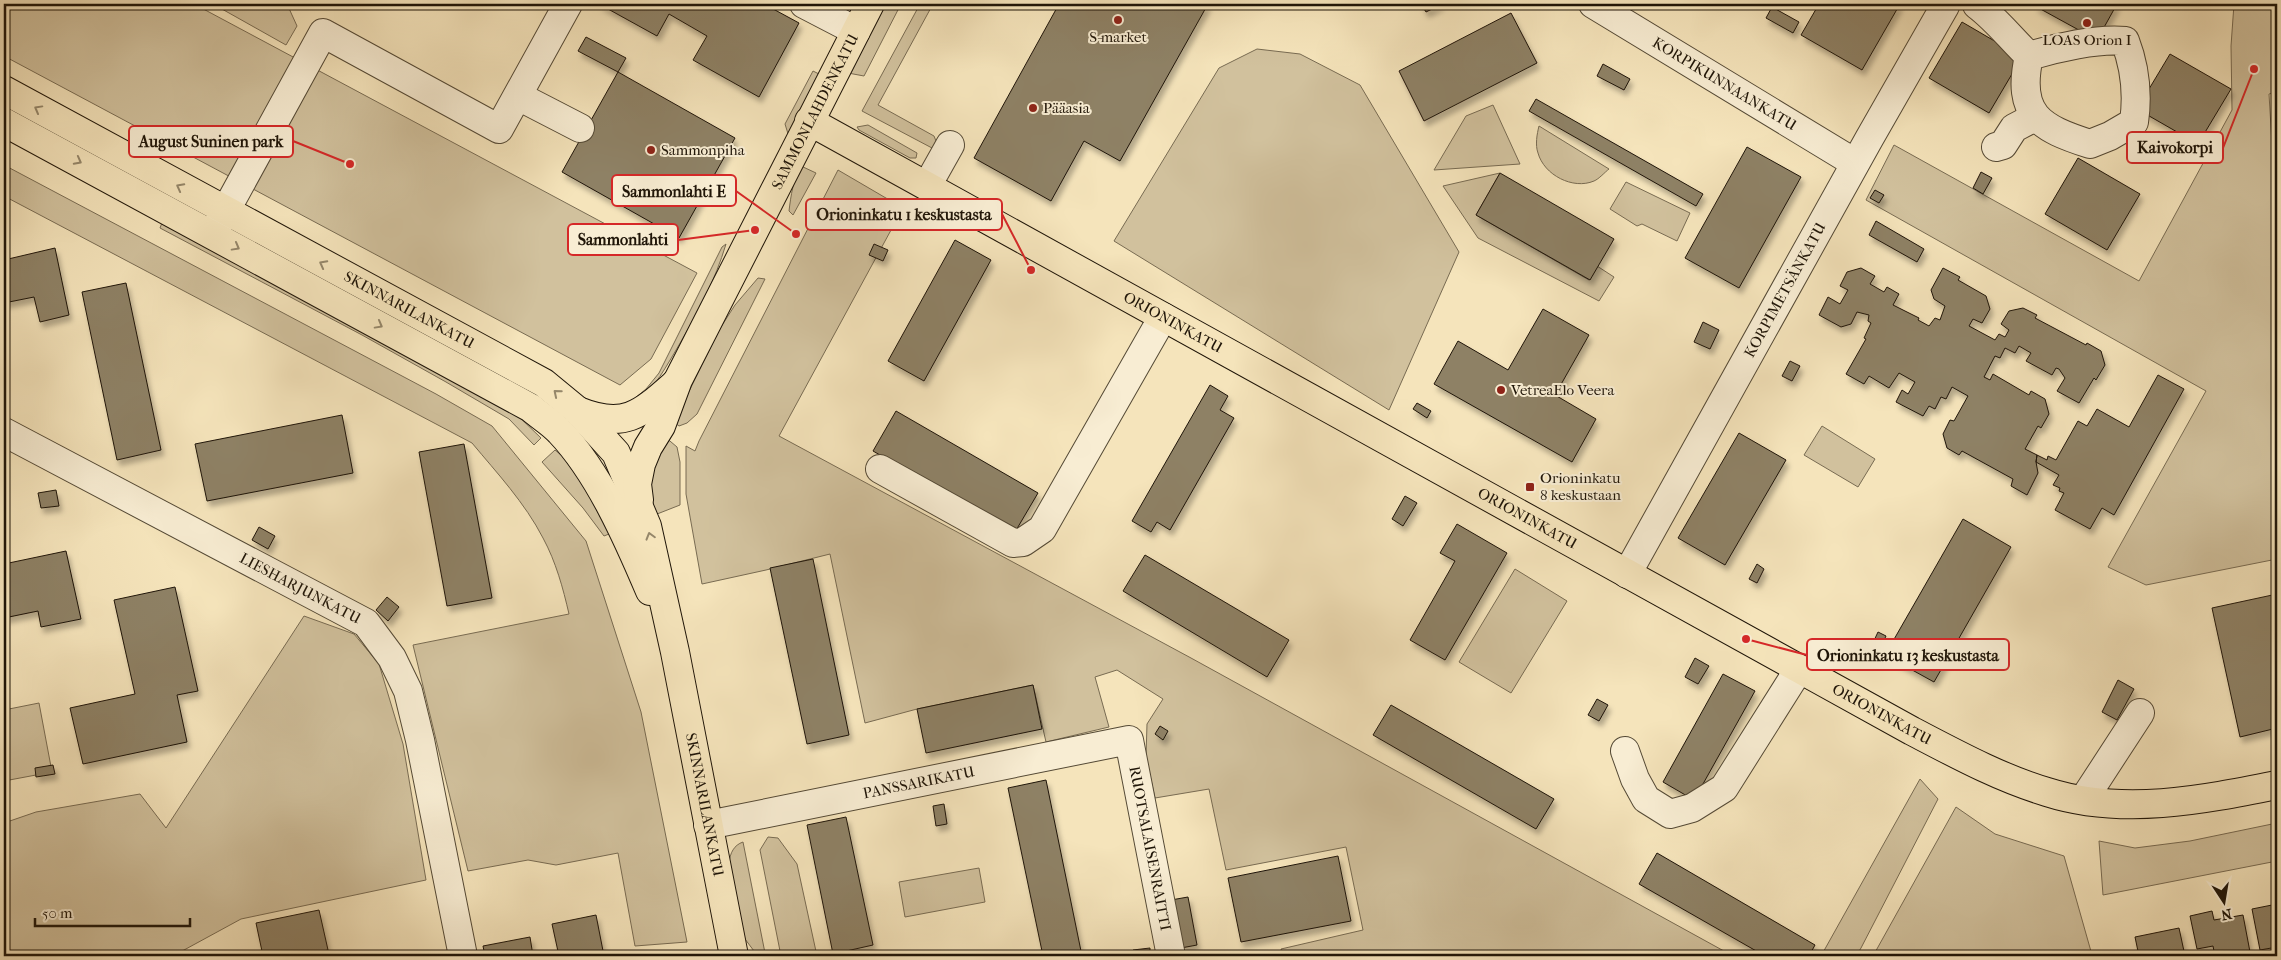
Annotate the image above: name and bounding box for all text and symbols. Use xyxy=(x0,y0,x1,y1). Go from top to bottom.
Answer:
marker: S-market xyxy=(1112,14,1124,26)
marker: LOAS Orion I xyxy=(2081,17,2093,29)
place label: S-market xyxy=(1089,28,1147,46)
street label: SAMMONLAHDENKATU xyxy=(768,30,862,193)
place label: LOAS Orion I xyxy=(2042,31,2132,49)
street label: KORPIKUNNAANKATU xyxy=(1649,33,1800,135)
place label: Pääasia xyxy=(1043,99,1091,117)
marker: Pääasia xyxy=(1027,102,1039,114)
one-way arrow xyxy=(34,105,43,115)
callout: August Suninen park xyxy=(129,126,293,157)
text: August Suninen park xyxy=(138,132,284,152)
callout: Kaivokorpi xyxy=(2127,132,2223,163)
text: Kaivokorpi xyxy=(2137,138,2213,158)
place label: Sammonpiha xyxy=(661,141,746,159)
marker: Sammonpiha xyxy=(645,144,657,156)
one-way arrow xyxy=(72,155,81,165)
callout: Sammonlahti E xyxy=(612,175,736,206)
text: Sammonlahti E xyxy=(622,182,726,201)
one-way arrow xyxy=(177,183,186,193)
callout: Orioninkatu 1 keskustasta xyxy=(806,199,1002,230)
text: Orioninkatu 1 keskustasta xyxy=(816,205,992,224)
street label: KORPIMETSÄNKATU xyxy=(1740,219,1830,361)
callout: Sammonlahti xyxy=(568,224,678,255)
text: Sammonlahti xyxy=(578,230,669,249)
one-way arrow xyxy=(231,240,240,250)
one-way arrow xyxy=(320,260,329,270)
street label: SKINNARILANKATU xyxy=(341,267,478,353)
street label: ORIONINKATU xyxy=(1120,288,1226,357)
one-way arrow xyxy=(373,318,382,328)
place label: VetreaElo Veera xyxy=(1510,381,1615,399)
marker: VetreaElo Veera xyxy=(1495,384,1507,396)
one-way arrow xyxy=(554,391,563,399)
place label: Orioninkatu 8 keskustaan xyxy=(1540,469,1621,504)
marker: Orioninkatu 8 keskustaan xyxy=(1524,481,1536,493)
street label: ORIONINKATU xyxy=(1475,484,1581,553)
one-way arrow xyxy=(645,532,655,541)
street label: LIESHARJUNKATU xyxy=(237,549,364,628)
callout: Orioninkatu 13 keskustasta xyxy=(1807,639,2009,670)
text: Orioninkatu 13 keskustasta xyxy=(1817,646,2000,666)
street label: ORIONINKATU xyxy=(1829,680,1935,749)
street label: SKINNARILANKATU xyxy=(682,731,727,878)
street label: PANSSARIKATU xyxy=(861,762,977,803)
street label: RUOTSALAISENRAITTI xyxy=(1125,765,1175,933)
north arrow xyxy=(2198,878,2248,928)
scale bar xyxy=(35,895,190,927)
text: 50 m xyxy=(42,904,73,922)
text: N xyxy=(2219,905,2234,924)

